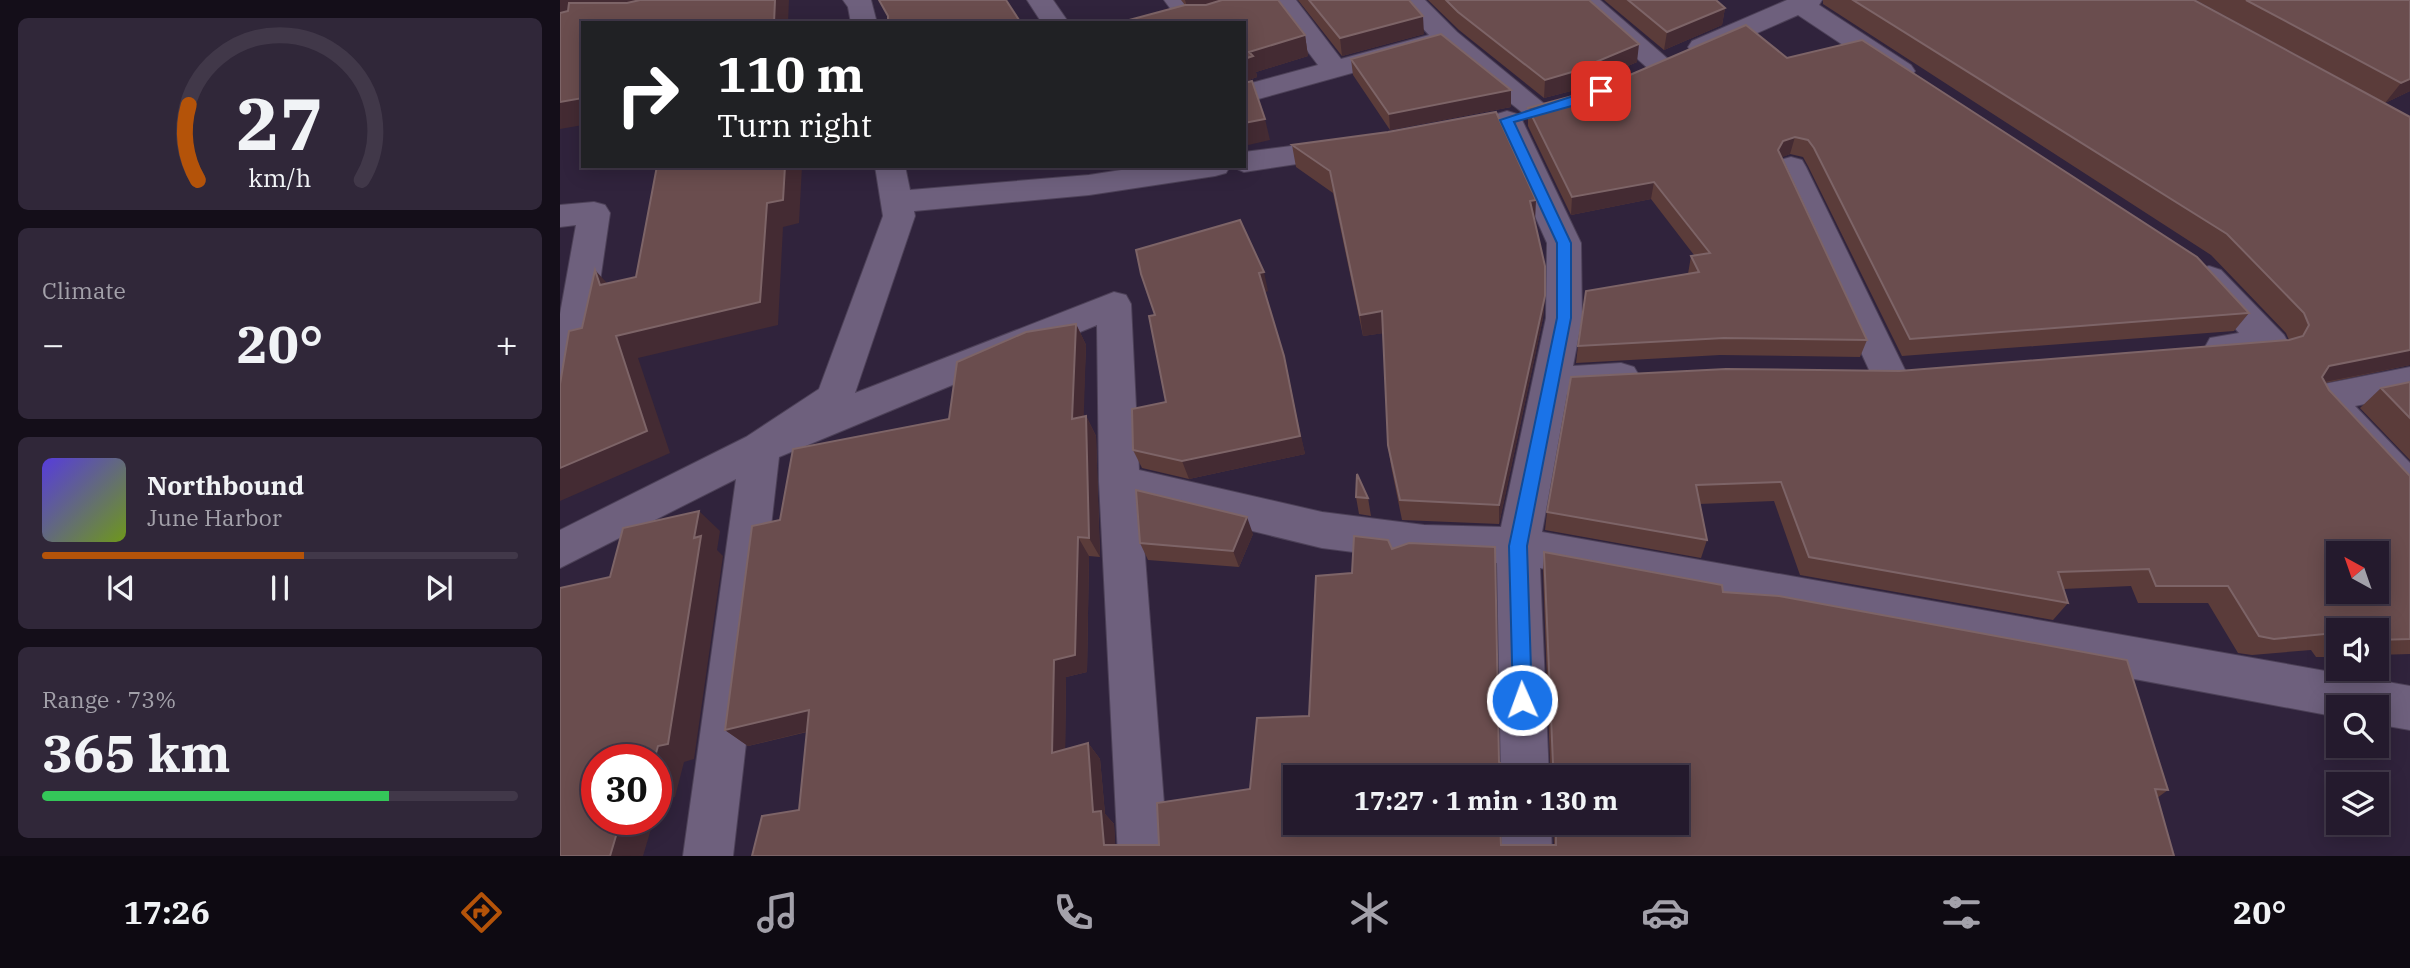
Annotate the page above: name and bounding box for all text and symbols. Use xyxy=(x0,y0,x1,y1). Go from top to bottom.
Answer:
text: 110 m xyxy=(717,42,864,105)
icon: right xyxy=(602,49,693,140)
pin xyxy=(1571,61,1631,121)
icon: arrive xyxy=(1582,72,1620,110)
text: 27 xyxy=(236,75,324,170)
text: Turn right xyxy=(717,104,872,146)
text: km/h xyxy=(248,161,312,194)
text: Climate xyxy=(42,275,126,305)
text: 20° xyxy=(237,310,323,377)
text: − xyxy=(42,319,65,368)
text: + xyxy=(495,319,518,368)
text: Northbound xyxy=(147,468,304,502)
text: June Harbor xyxy=(147,502,282,532)
north arrow xyxy=(2326,541,2389,604)
map controls xyxy=(2326,541,2389,835)
icon: previous xyxy=(102,569,140,607)
icon: pause xyxy=(261,569,299,607)
icon: next xyxy=(420,569,458,607)
button: sound xyxy=(2326,618,2389,681)
position arrow xyxy=(1485,663,1559,737)
text: Range · 73% xyxy=(42,684,176,714)
button: search xyxy=(2326,695,2389,758)
text: 365 km xyxy=(42,719,231,786)
speed limit sign: 30 xyxy=(581,744,672,835)
button: layers xyxy=(2326,772,2389,835)
text: 17:27 · 1 min · 130 m xyxy=(1354,783,1618,817)
icon: directions xyxy=(457,888,506,937)
icon: music xyxy=(753,888,802,937)
icon: phone xyxy=(1049,888,1098,937)
icon: climate xyxy=(1345,888,1394,937)
icon: car xyxy=(1641,888,1690,937)
icon: filters xyxy=(1937,888,1986,937)
text: 17:26 xyxy=(124,891,210,933)
text: 20° xyxy=(2233,891,2286,933)

